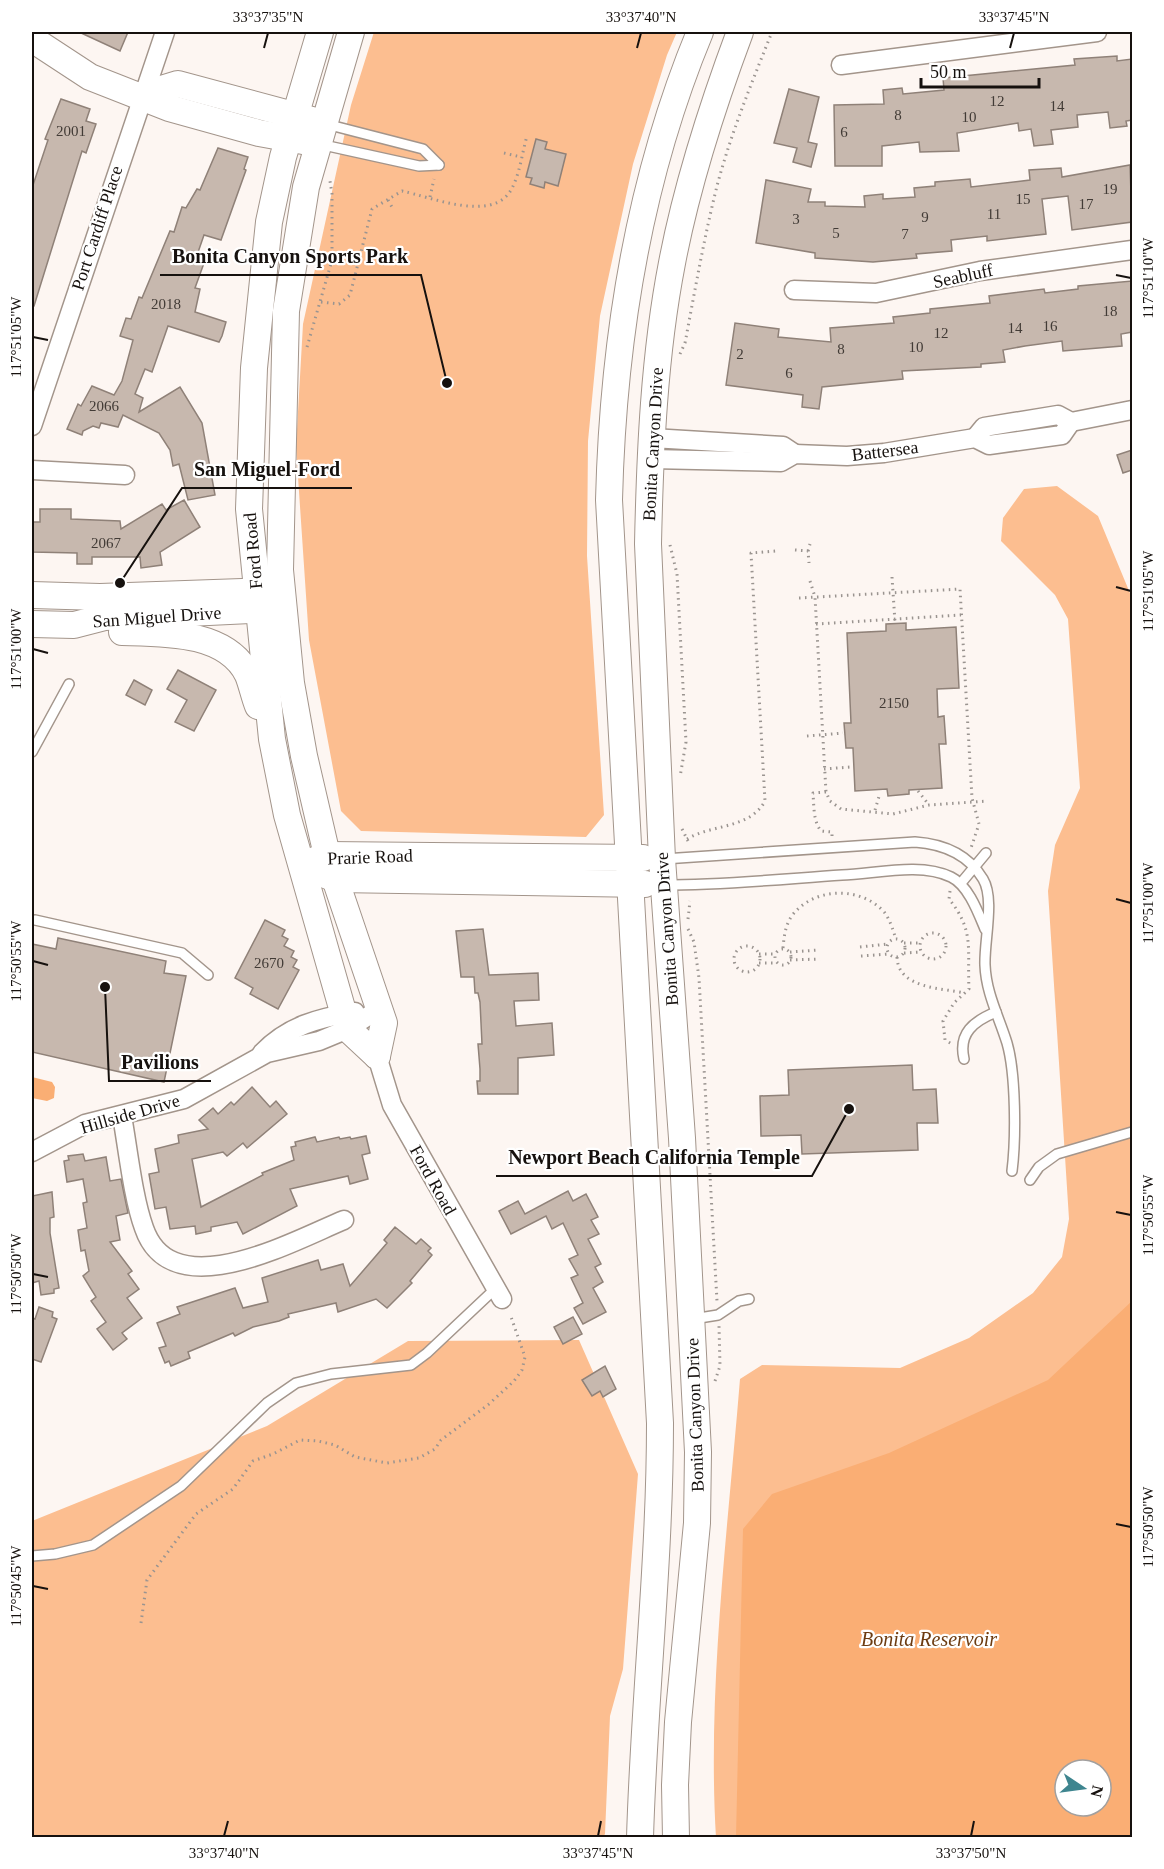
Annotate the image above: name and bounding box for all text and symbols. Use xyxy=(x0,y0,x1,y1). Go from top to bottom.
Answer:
text: 33°37'35"N xyxy=(233,9,303,25)
text: 33°37'40"N xyxy=(606,9,676,25)
text: 33°37'45"N xyxy=(979,9,1049,25)
scale bar xyxy=(921,51,1040,89)
text: 50 m xyxy=(930,62,967,82)
house number: 12 xyxy=(990,93,1005,109)
house number: 14 xyxy=(1050,98,1065,114)
house number: 8 xyxy=(894,107,902,123)
house number: 10 xyxy=(962,109,977,125)
house number: 2001 xyxy=(56,123,86,139)
house number: 6 xyxy=(840,124,848,140)
street label: Port Cardiff Place xyxy=(67,163,127,293)
house number: 19 xyxy=(1103,181,1118,197)
house number: 15 xyxy=(1016,191,1031,207)
house number: 17 xyxy=(1079,196,1094,212)
house number: 11 xyxy=(987,206,1001,222)
house number: 9 xyxy=(921,209,929,225)
house number: 3 xyxy=(792,211,800,227)
house number: 5 xyxy=(832,225,840,241)
house number: 7 xyxy=(901,226,909,242)
callout: Bonita Canyon Sports Park xyxy=(160,237,421,275)
text: 117°51'10"W xyxy=(1140,237,1156,318)
text: Bonita Canyon Sports Park xyxy=(172,245,409,268)
street label: Seabluff xyxy=(931,260,995,292)
text: 117°51'05"W xyxy=(8,296,24,377)
house number: 2018 xyxy=(151,296,181,312)
house number: 18 xyxy=(1103,303,1118,319)
house number: 16 xyxy=(1043,318,1058,334)
house number: 14 xyxy=(1008,320,1023,336)
house number: 12 xyxy=(934,325,949,341)
house number: 10 xyxy=(909,339,924,355)
house number: 8 xyxy=(837,341,845,357)
house number: 2 xyxy=(736,346,744,362)
house number: 6 xyxy=(785,365,793,381)
street label: Bonita Canyon Drive xyxy=(639,367,667,521)
house number: 2066 xyxy=(89,398,120,414)
street label: Battersea xyxy=(851,437,919,465)
callout: San Miguel-Ford xyxy=(182,450,352,488)
text: San Miguel-Ford xyxy=(194,458,340,481)
street label: Ford Road xyxy=(240,512,266,590)
house number: 2067 xyxy=(91,535,122,551)
text: 117°51'05"W xyxy=(1140,550,1156,631)
street label: San Miguel Drive xyxy=(92,603,222,631)
text: 117°51'00"W xyxy=(8,608,24,689)
house number: 2150 xyxy=(879,695,909,711)
street label: Prarie Road xyxy=(327,846,413,868)
street label: Bonita Canyon Drive xyxy=(652,851,682,1007)
text: 117°51'00"W xyxy=(1140,862,1156,943)
text: 117°50'55"W xyxy=(8,920,24,1001)
house number: 2670 xyxy=(254,955,284,971)
callout: Pavilions xyxy=(109,1043,211,1081)
text: Pavilions xyxy=(121,1051,199,1073)
street label: Hillside Drive xyxy=(78,1090,182,1138)
callout: Newport Beach California Temple xyxy=(496,1138,812,1176)
street label: Ford Road xyxy=(406,1142,460,1218)
text: Newport Beach California Temple xyxy=(508,1146,800,1169)
text: 117°50'55"W xyxy=(1140,1174,1156,1255)
text: 117°50'50"W xyxy=(8,1233,24,1314)
street label: Bonita Canyon Drive xyxy=(682,1338,708,1492)
text: 117°50'50"W xyxy=(1140,1486,1156,1567)
text: 117°50'45"W xyxy=(8,1545,24,1626)
water label: Bonita Reservoir xyxy=(861,1628,997,1650)
north arrow xyxy=(1053,1758,1113,1818)
text: N xyxy=(1087,1784,1107,1799)
text: 33°37'40"N xyxy=(189,1845,259,1861)
text: 33°37'45"N xyxy=(563,1845,633,1861)
text: 33°37'50"N xyxy=(936,1845,1006,1861)

